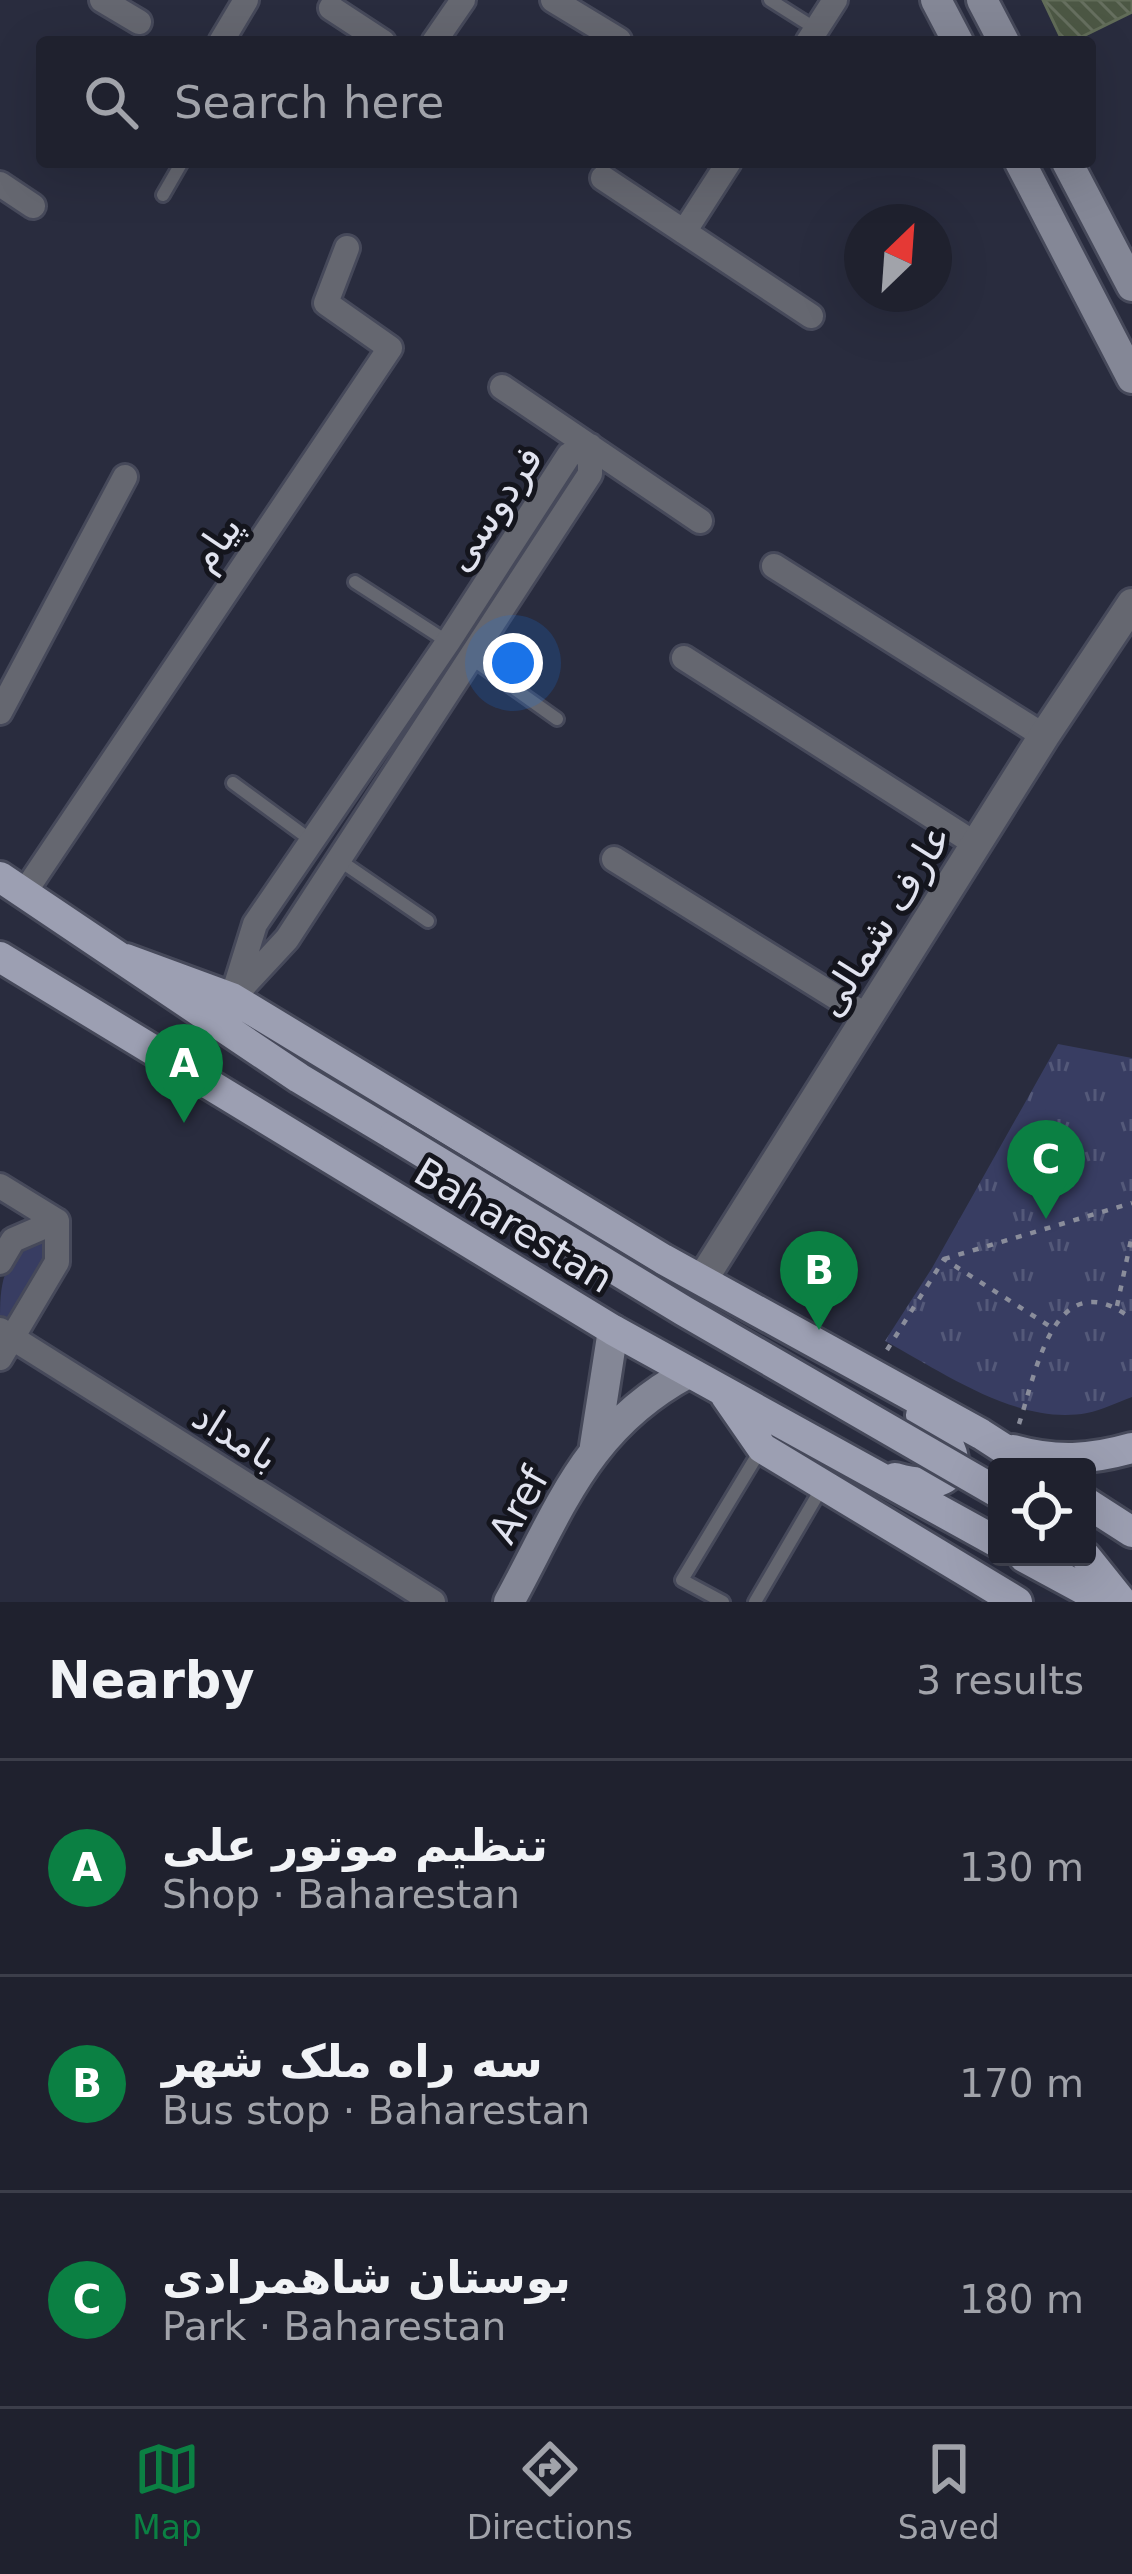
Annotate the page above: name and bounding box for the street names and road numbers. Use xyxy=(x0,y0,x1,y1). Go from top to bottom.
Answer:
street label: فردوسی xyxy=(435,437,552,580)
street label: پیام xyxy=(180,506,251,581)
street label: عارف شمالی xyxy=(806,816,961,1025)
street label: Baharestan xyxy=(407,1149,621,1302)
street label: بامداد xyxy=(185,1393,287,1480)
street label: Aref xyxy=(479,1458,558,1551)

